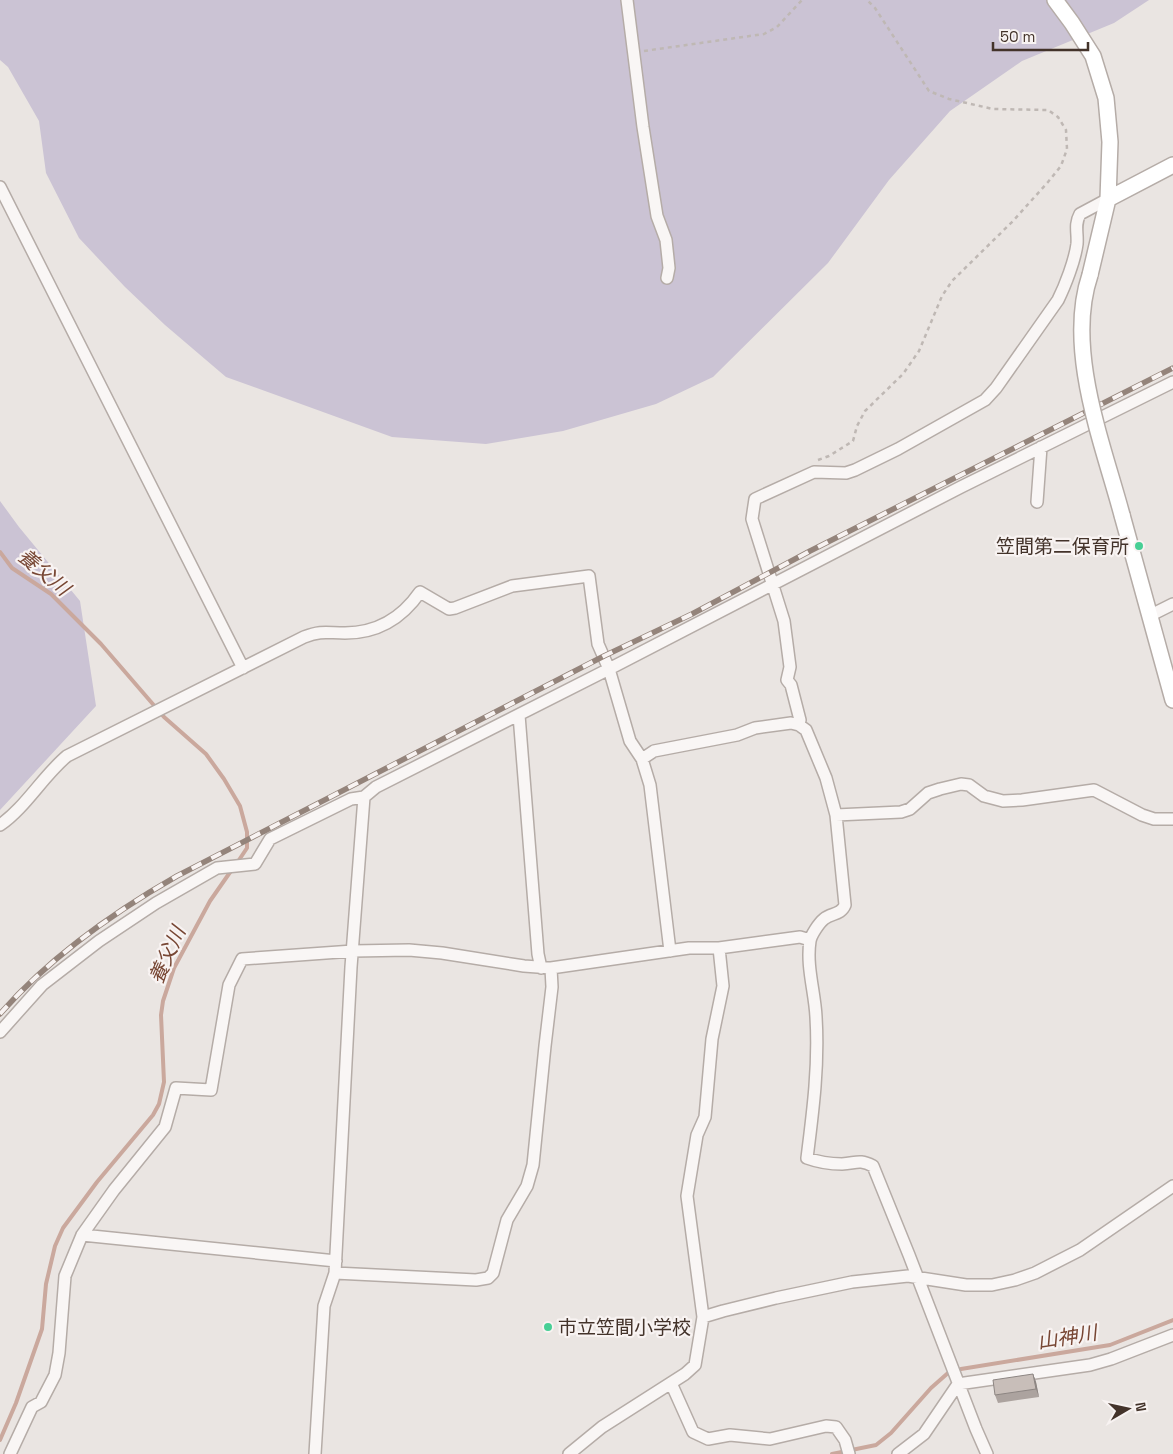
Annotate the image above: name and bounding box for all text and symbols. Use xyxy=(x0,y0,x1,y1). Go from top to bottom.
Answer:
scale bar xyxy=(993,20,1088,52)
text: 50 m xyxy=(1000,27,1035,46)
place label: 笠間第二保育所 xyxy=(996,534,1129,559)
marker: 笠間第二保育所 xyxy=(1133,540,1145,552)
water label: 養父川 xyxy=(13,543,77,603)
water label: 養父川 xyxy=(143,920,192,988)
place label: 市立笠間小学校 xyxy=(558,1315,691,1340)
water label: 山神川 xyxy=(1035,1319,1101,1355)
marker: 市立笠間小学校 xyxy=(542,1321,554,1333)
north arrow xyxy=(1103,1384,1153,1434)
text: N xyxy=(1131,1401,1150,1413)

